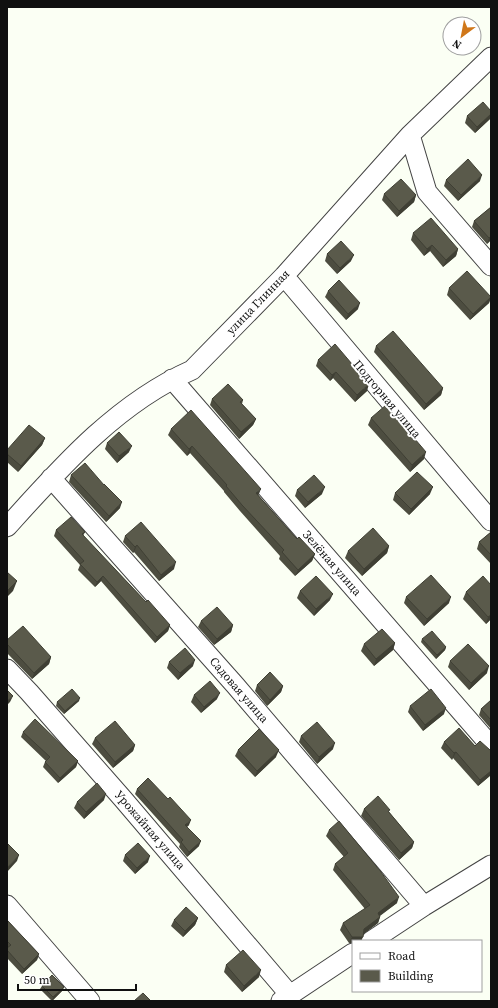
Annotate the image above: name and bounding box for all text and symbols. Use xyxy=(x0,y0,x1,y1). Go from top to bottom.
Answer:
north arrow xyxy=(442,16,482,56)
text: N xyxy=(450,36,464,53)
street label: улица Глинная xyxy=(223,266,293,338)
street label: Подгорная улица xyxy=(349,356,425,442)
street label: Зелёная улица xyxy=(299,527,366,600)
street label: Садовая улица xyxy=(206,654,273,727)
street label: Урожайная улица xyxy=(111,787,189,874)
legend xyxy=(352,940,482,992)
text: Road xyxy=(388,948,415,964)
scale bar xyxy=(18,966,136,992)
text: Building xyxy=(388,968,433,984)
text: 50 m xyxy=(24,972,50,988)

